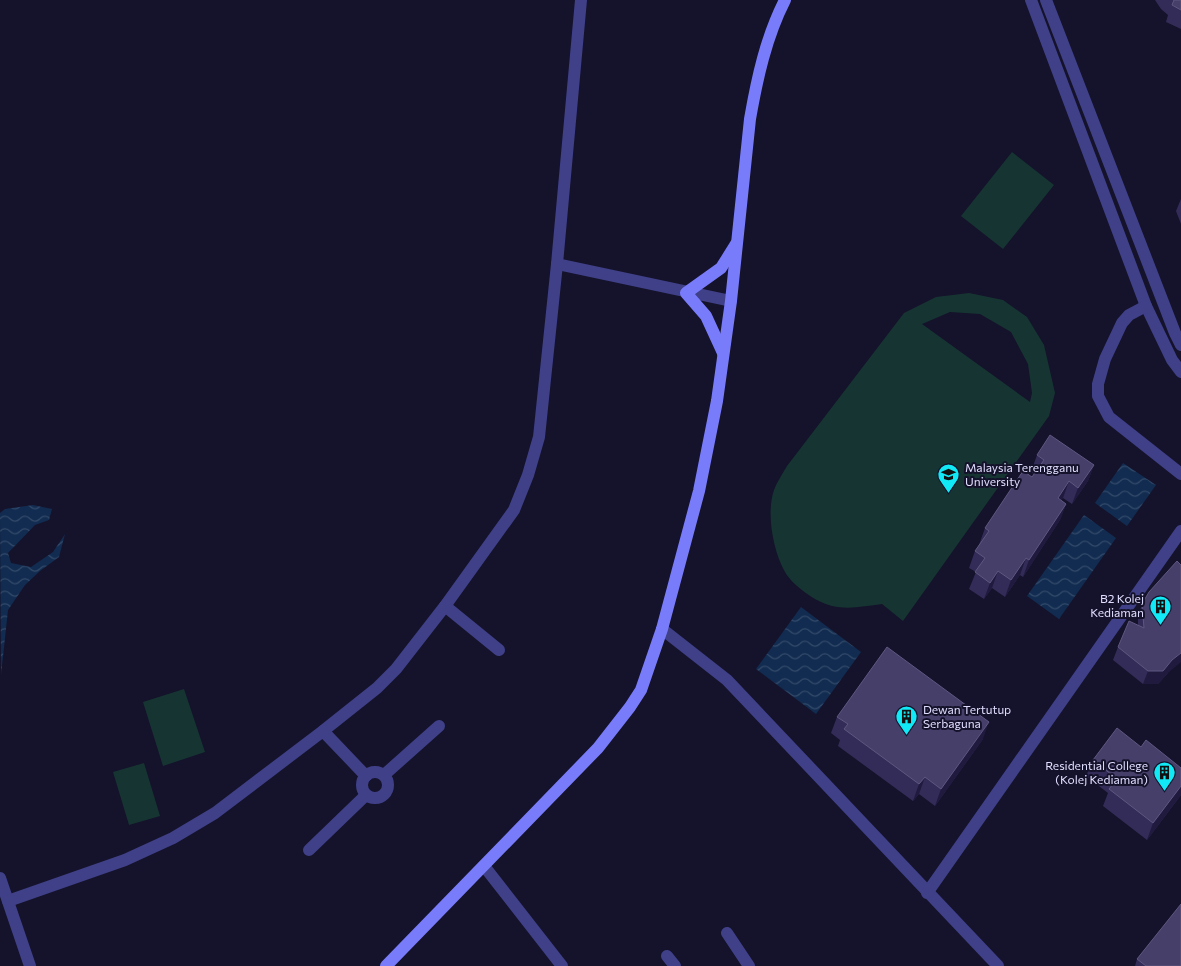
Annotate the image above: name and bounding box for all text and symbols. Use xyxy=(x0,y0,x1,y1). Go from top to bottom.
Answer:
place label: Malaysia Terengganu University xyxy=(965,460,1079,488)
school or university icon: Malaysia Terengganu University xyxy=(937,463,961,494)
place label: B2 Kolej Kediaman xyxy=(1090,591,1144,619)
building icon: B2 Kolej Kediaman xyxy=(1148,594,1172,625)
place label: Dewan Tertutup Serbaguna xyxy=(923,702,1011,730)
building icon: Dewan Tertutup Serbaguna xyxy=(895,705,919,736)
place label: Residential College (Kolej Kediaman) xyxy=(1045,758,1148,786)
building icon: Residential College (Kolej Kediaman) xyxy=(1152,761,1176,792)

